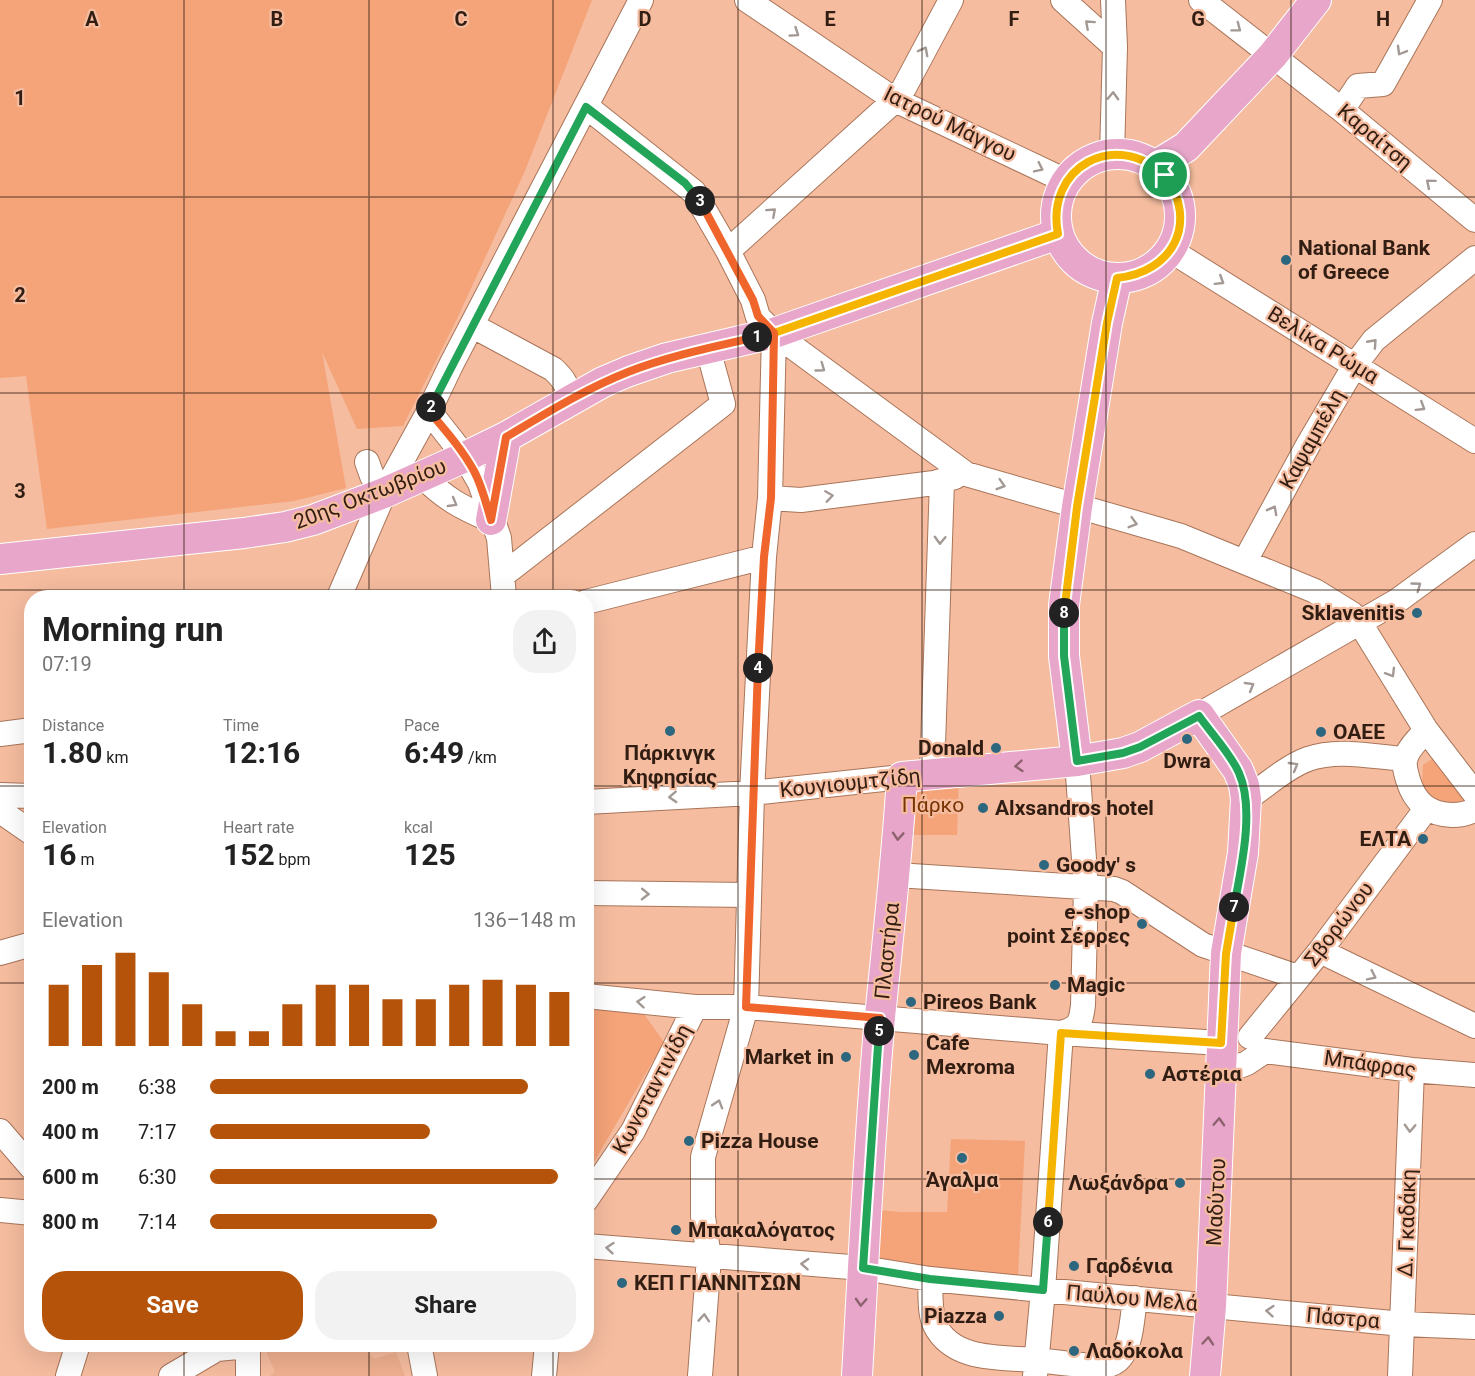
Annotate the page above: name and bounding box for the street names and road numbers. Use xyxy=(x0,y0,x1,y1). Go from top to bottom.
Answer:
street label: Ιατρού Μάγγου xyxy=(880,82,1020,166)
street label: Καραίτση xyxy=(1333,99,1417,175)
street label: Βελίκα Ρώμα xyxy=(1263,301,1383,389)
street label: Καψαμπέλη xyxy=(1275,385,1349,493)
street label: 20ης Οκτωβρίου xyxy=(291,454,449,534)
street label: Κουγιουμτζίδη xyxy=(778,764,922,802)
street label: Σβορώνου xyxy=(1300,877,1378,971)
street label: Πλαστήρα xyxy=(870,901,904,1001)
street label: Κωνσταντινίδη xyxy=(608,1020,696,1158)
street label: Μπάφρας xyxy=(1322,1046,1418,1082)
street label: Μαδύτου xyxy=(1202,1158,1230,1246)
street label: Δ. Γκαδάκη xyxy=(1393,1169,1421,1277)
street label: Παύλου Μελά xyxy=(1065,1280,1199,1316)
street label: Πάστρα xyxy=(1305,1303,1381,1333)

